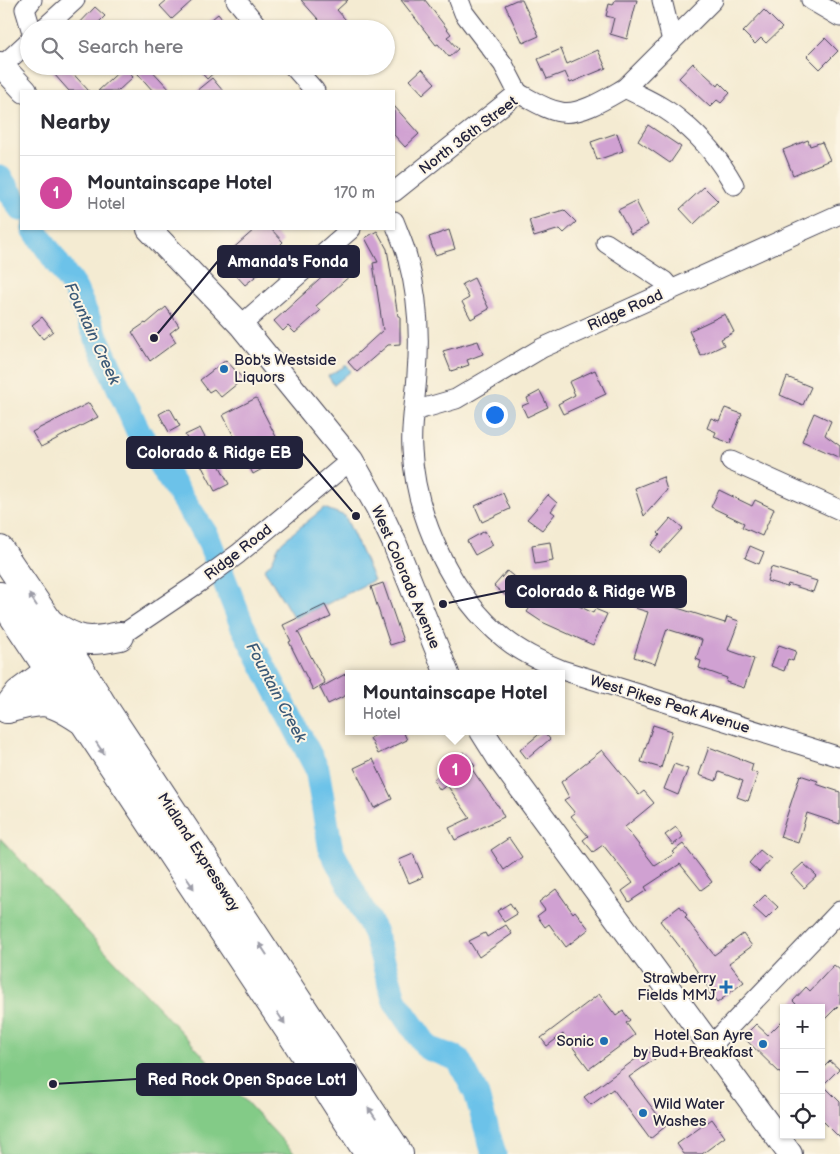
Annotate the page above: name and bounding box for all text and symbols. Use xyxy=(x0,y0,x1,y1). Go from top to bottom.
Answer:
search box xyxy=(20,20,395,75)
icon: search xyxy=(38,34,66,62)
text: Search here xyxy=(78,36,183,59)
street label: North 36th Street xyxy=(415,92,522,179)
text: Nearby xyxy=(40,110,110,135)
text: Mountainscape Hotel xyxy=(87,172,272,195)
text: 1 xyxy=(53,184,59,203)
text: 170 m xyxy=(334,184,375,203)
text: Hotel xyxy=(87,195,125,214)
callout: Amanda's Fonda xyxy=(218,246,359,277)
text: Amanda's Fonda xyxy=(227,253,348,272)
water label: Fountain Creek xyxy=(60,280,124,389)
street label: Ridge Road xyxy=(584,285,666,336)
place label: Bob's Westside Liquors xyxy=(234,351,336,387)
marker: Bob's Westside Liquors xyxy=(218,363,230,375)
your location xyxy=(482,402,508,428)
callout: Colorado & Ridge EB xyxy=(127,437,302,468)
text: Colorado & Ridge EB xyxy=(136,444,292,463)
street label: West Colorado Avenue xyxy=(367,503,444,652)
street label: Ridge Road xyxy=(201,520,276,585)
callout: Colorado & Ridge WB xyxy=(506,576,686,607)
text: Colorado & Ridge WB xyxy=(516,583,676,602)
one-way arrow xyxy=(28,593,38,607)
water label: Fountain Creek xyxy=(241,640,311,747)
popup xyxy=(345,670,565,735)
street label: West Pikes Peak Avenue xyxy=(588,671,752,738)
text: Mountainscape Hotel xyxy=(363,682,547,705)
text: Hotel xyxy=(363,705,401,724)
one-way arrow xyxy=(95,741,105,755)
pin: 1 xyxy=(439,751,471,789)
street label: Midland Expressway xyxy=(153,789,244,915)
one-way arrow xyxy=(186,877,195,890)
one-way arrow xyxy=(258,942,268,956)
place label: Strawberry Fields MMJ xyxy=(637,969,717,1005)
marker: Strawberry Fields MMJ xyxy=(720,981,732,993)
map controls xyxy=(780,1004,825,1139)
button: + xyxy=(780,1004,825,1049)
one-way arrow xyxy=(276,1012,286,1025)
place label: Hotel San Ayre by Bud+Breakfast xyxy=(633,1026,753,1062)
place label: Sonic xyxy=(556,1032,594,1051)
marker: Sonic xyxy=(598,1035,610,1047)
marker: Hotel San Ayre by Bud+Breakfast xyxy=(757,1038,769,1050)
button: − xyxy=(780,1049,825,1094)
callout: Red Rock Open Space Lot1 xyxy=(137,1064,356,1095)
text: Red Rock Open Space Lot1 xyxy=(147,1071,347,1090)
button: locate xyxy=(780,1094,825,1139)
place label: Wild Water Washes xyxy=(653,1095,725,1131)
one-way arrow xyxy=(367,1107,377,1120)
marker: Wild Water Washes xyxy=(637,1107,649,1119)

